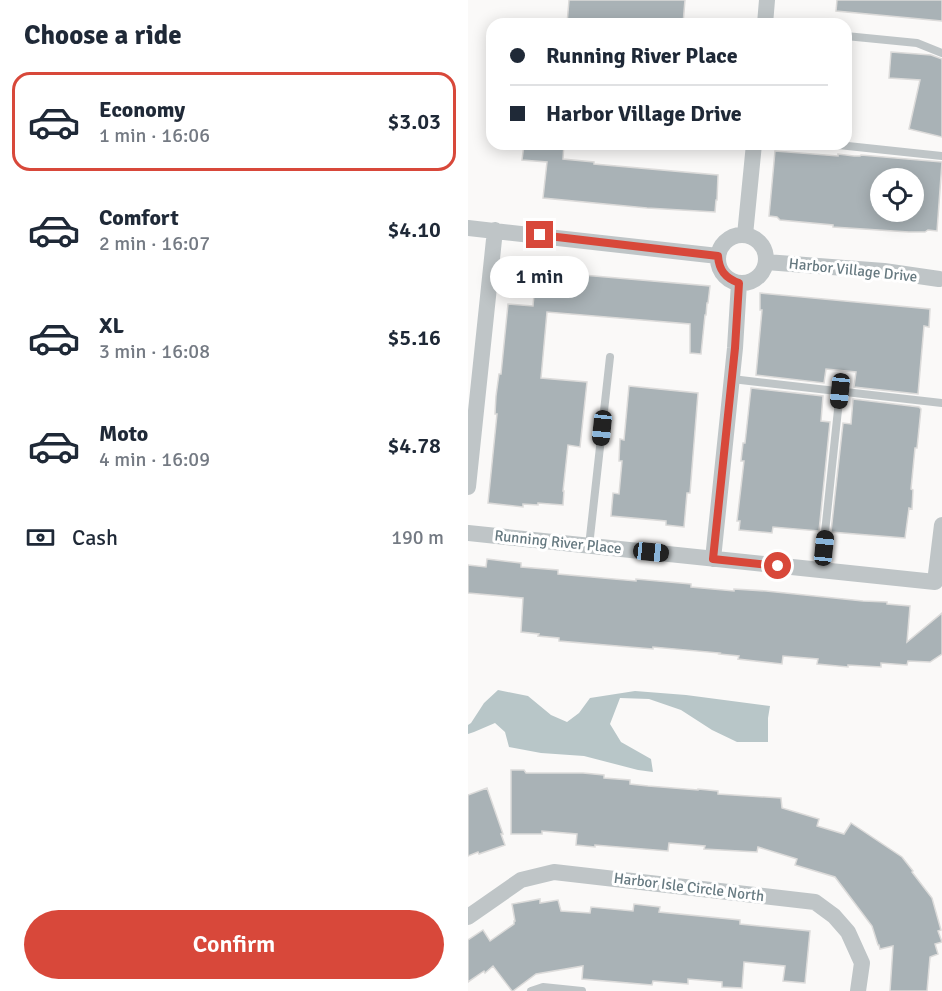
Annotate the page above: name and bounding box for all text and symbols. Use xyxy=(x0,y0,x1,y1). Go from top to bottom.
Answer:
text: Choose a ride xyxy=(24,19,182,52)
text: Running River Place xyxy=(546,42,738,69)
icon: car xyxy=(27,95,81,149)
text: Economy xyxy=(99,96,185,123)
text: Harbor Village Drive xyxy=(546,100,742,127)
text: $3.03 xyxy=(387,108,441,135)
text: 1 min · 16:06 xyxy=(99,123,210,148)
map controls xyxy=(870,168,924,222)
button: locate xyxy=(870,168,924,222)
icon: car xyxy=(27,203,81,257)
text: Comfort xyxy=(99,204,179,231)
text: $4.10 xyxy=(387,216,441,243)
route end xyxy=(526,221,553,248)
text: 2 min · 16:07 xyxy=(99,231,210,256)
street label: Harbor Village Drive xyxy=(788,254,918,286)
callout: 1 min xyxy=(490,256,590,298)
text: 1 min xyxy=(516,264,563,289)
icon: car xyxy=(27,311,81,365)
text: XL xyxy=(99,312,124,339)
text: $5.16 xyxy=(387,324,441,351)
text: 3 min · 16:08 xyxy=(99,339,210,364)
car xyxy=(829,372,851,410)
car xyxy=(591,409,613,447)
icon: car xyxy=(27,419,81,473)
text: Moto xyxy=(99,420,148,447)
text: $4.78 xyxy=(387,432,441,459)
text: 4 min · 16:09 xyxy=(99,447,210,472)
icon: cash xyxy=(24,521,57,554)
text: Cash xyxy=(72,524,118,551)
text: 190 m xyxy=(391,525,444,550)
street label: Running River Place xyxy=(494,526,622,558)
car xyxy=(813,529,835,567)
car xyxy=(632,541,670,563)
route start xyxy=(764,552,791,579)
street label: Harbor Isle Circle North xyxy=(613,869,765,905)
button: Confirm xyxy=(24,910,444,979)

